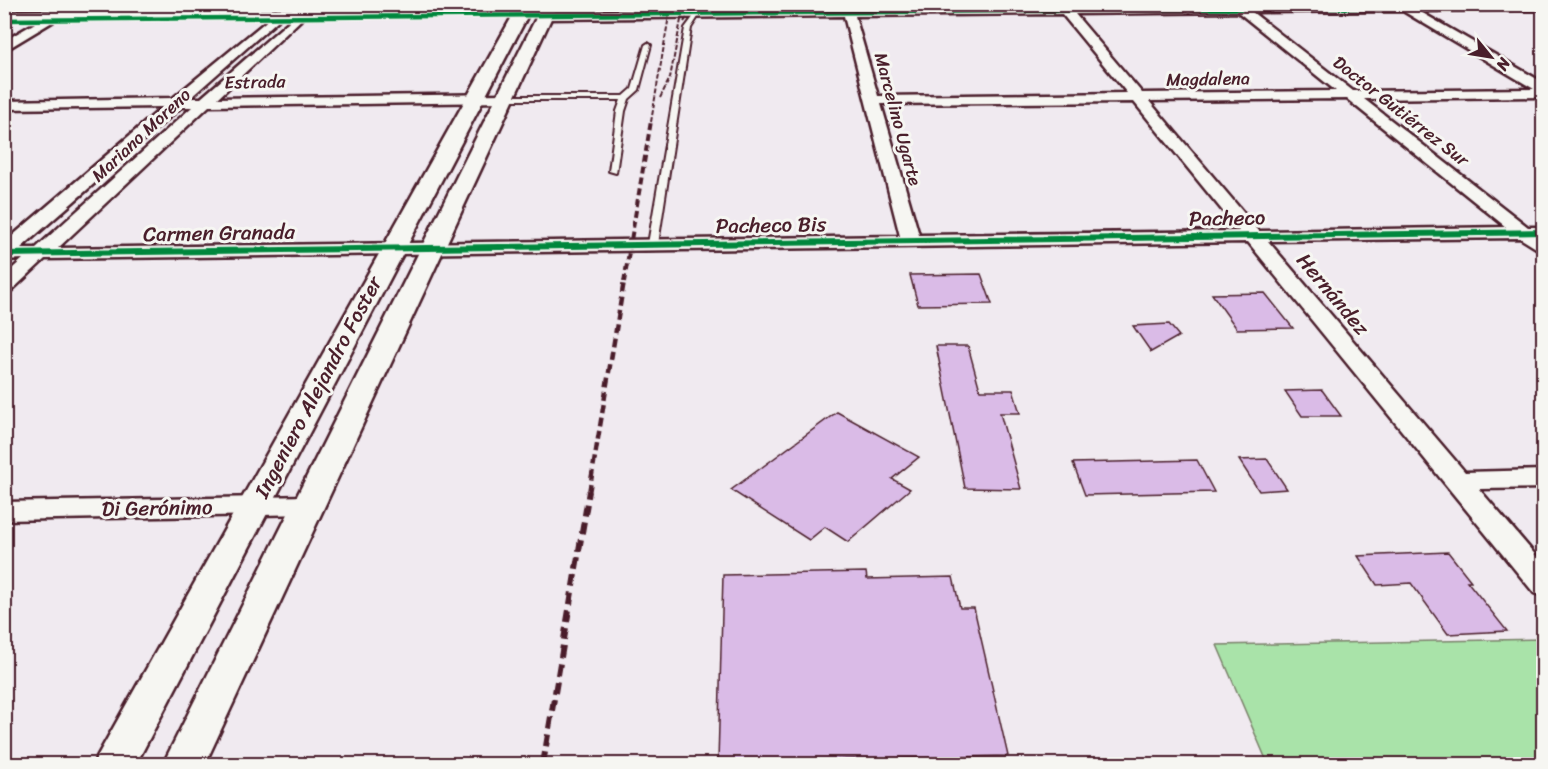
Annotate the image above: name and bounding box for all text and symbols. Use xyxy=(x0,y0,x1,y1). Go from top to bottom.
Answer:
north arrow xyxy=(1461,27,1521,87)
street label: Doctor Gutiérrez Sur xyxy=(1326,47,1478,176)
street label: Marcelino Ugarte xyxy=(865,49,931,190)
text: N xyxy=(1488,51,1519,77)
street label: Magdalena xyxy=(1166,62,1250,96)
street label: Estrada xyxy=(224,65,287,99)
street label: Mariano Moreno xyxy=(84,80,198,190)
street label: Pacheco xyxy=(1188,198,1266,238)
street label: Pacheco Bis xyxy=(715,205,827,245)
street label: Carmen Granada xyxy=(143,213,296,253)
street label: Hernández xyxy=(1287,244,1380,345)
street label: Ingeniero Alejandro Foster xyxy=(243,268,393,506)
street label: Di Gerónimo xyxy=(101,488,213,528)

